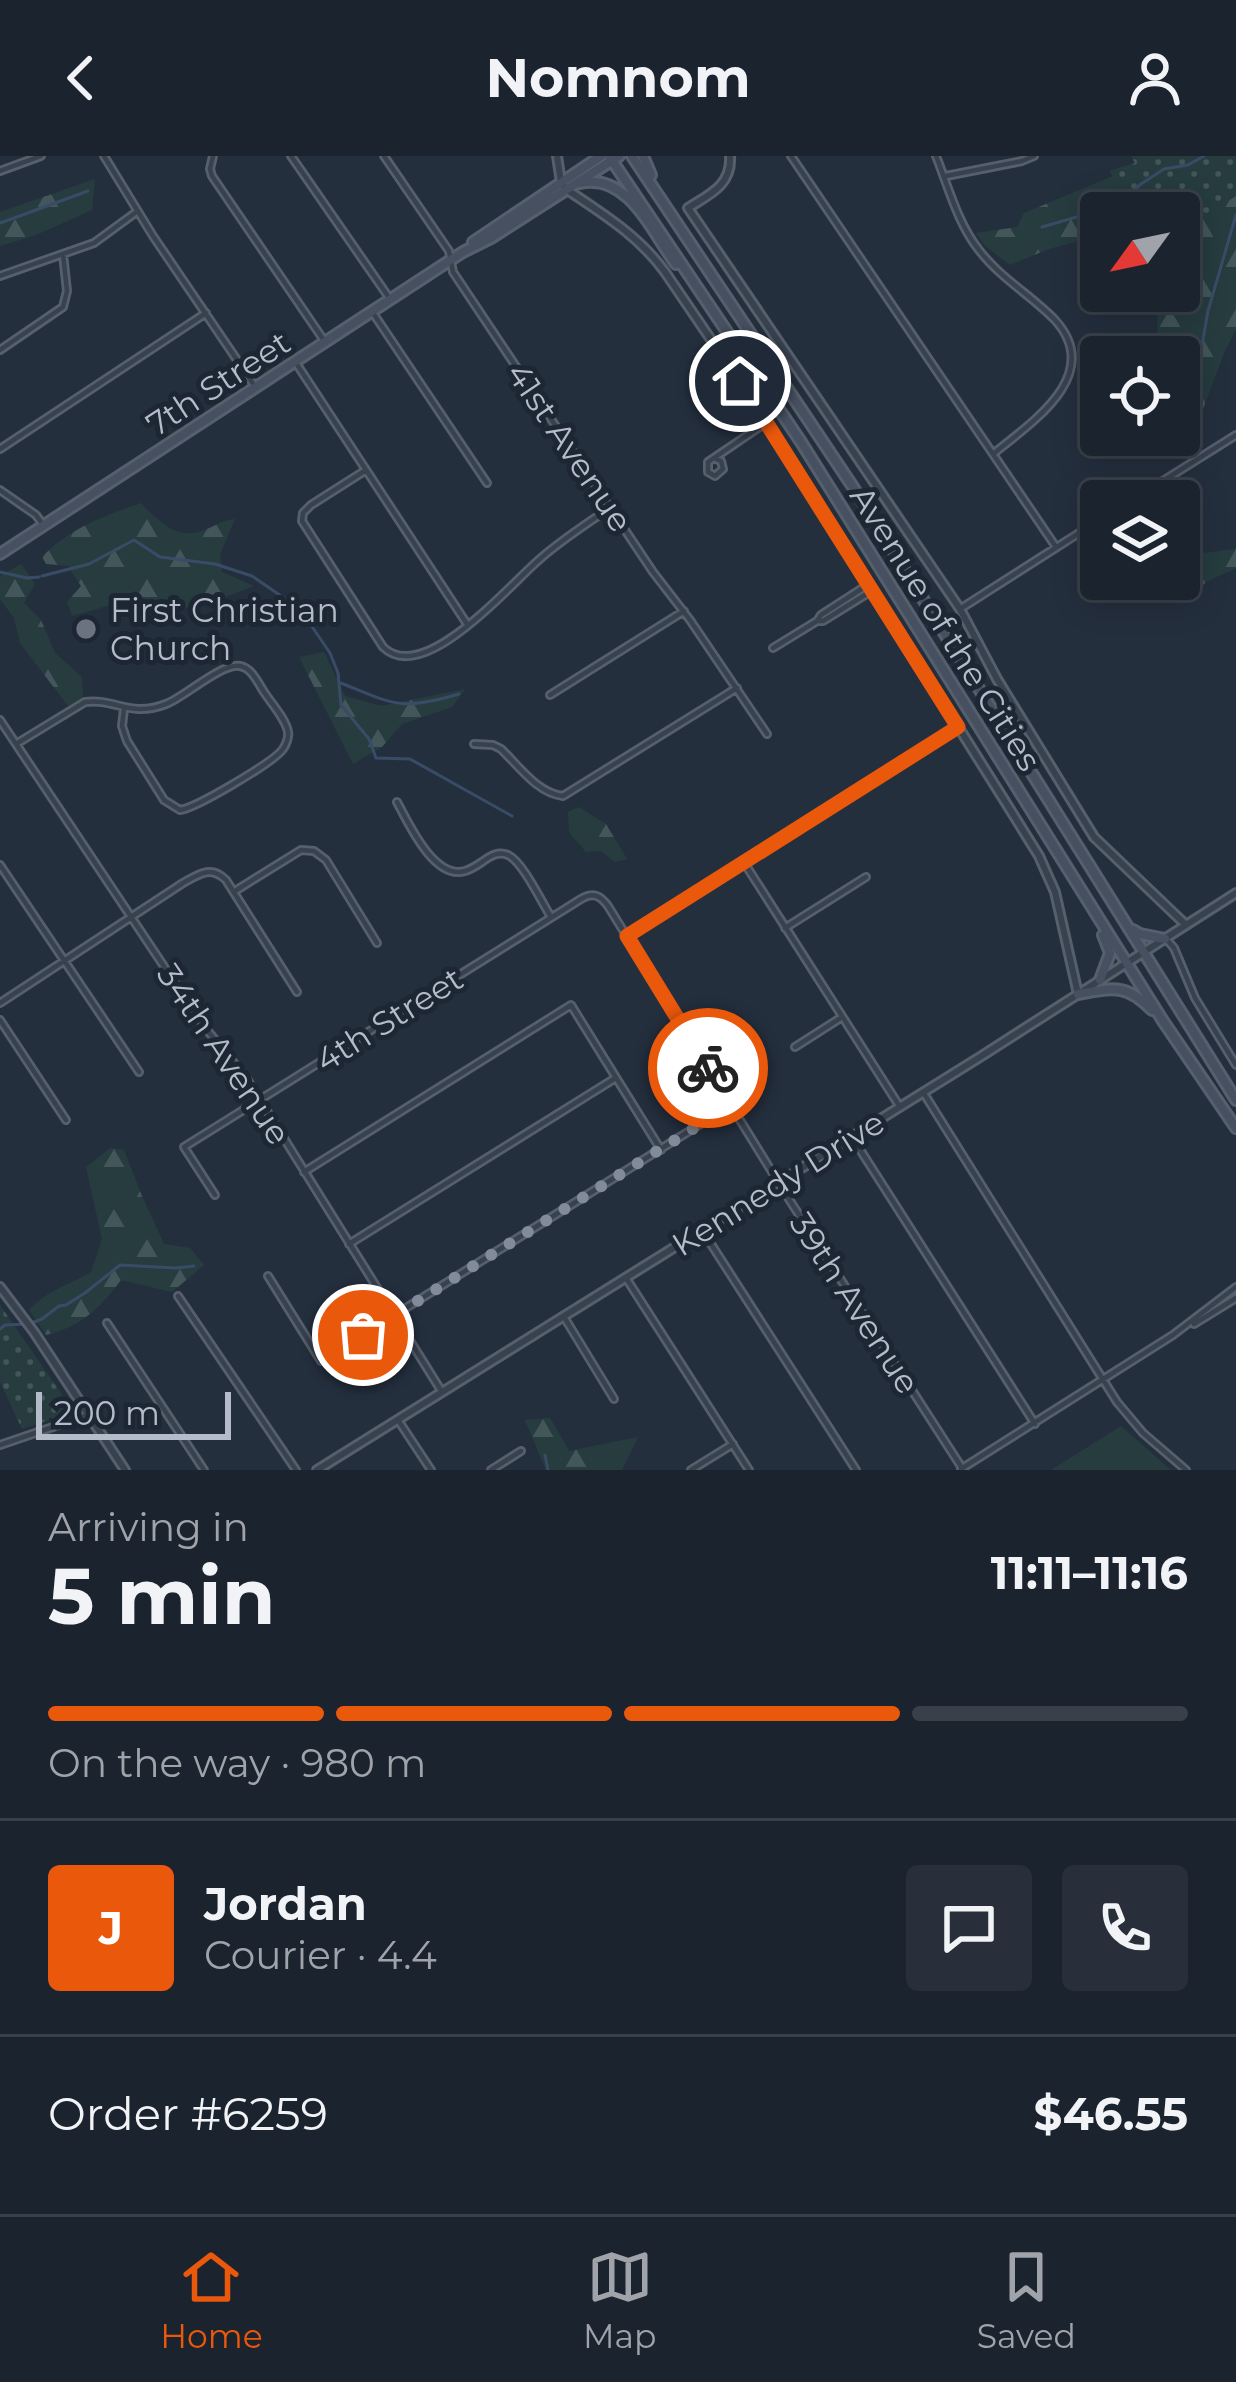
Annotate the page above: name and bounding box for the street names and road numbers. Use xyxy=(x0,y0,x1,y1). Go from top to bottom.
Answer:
street label: 7th Street xyxy=(139,322,297,444)
street label: 41st Avenue xyxy=(499,355,641,539)
street label: Avenue of the Cities xyxy=(842,478,1050,778)
street label: 34th Avenue xyxy=(149,956,299,1152)
street label: 4th Street xyxy=(308,958,470,1080)
street label: Kennedy Drive xyxy=(665,1102,891,1264)
street label: 39th Avenue xyxy=(782,1205,928,1401)

